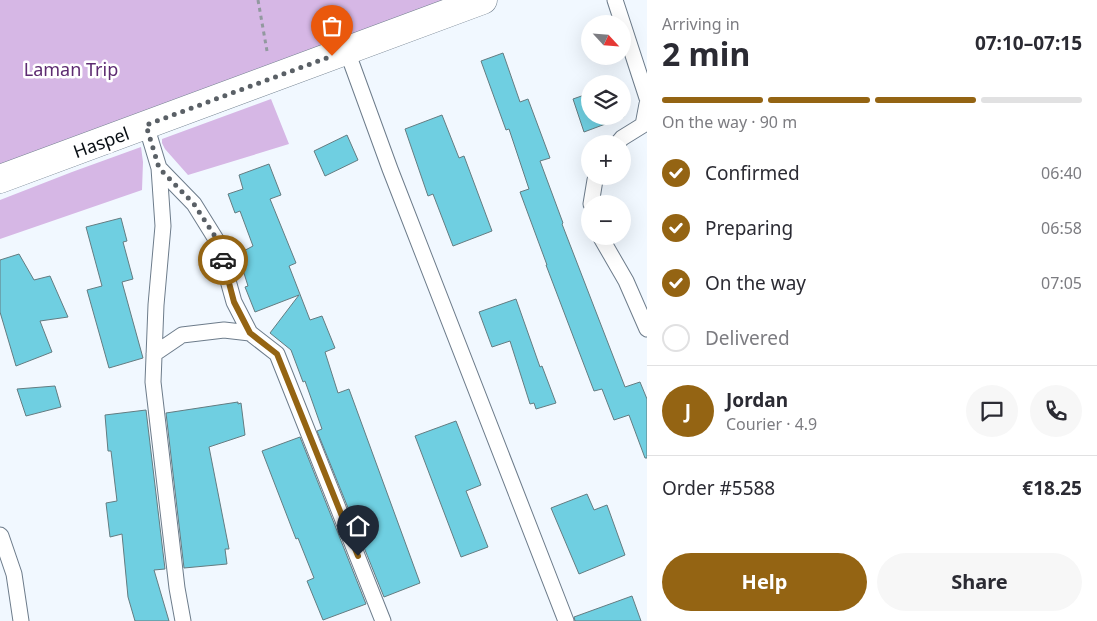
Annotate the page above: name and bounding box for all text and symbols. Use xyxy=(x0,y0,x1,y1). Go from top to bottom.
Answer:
pin xyxy=(311,5,353,56)
icon: bag xyxy=(318,12,346,40)
text: Arriving in xyxy=(662,13,740,35)
north arrow xyxy=(581,15,631,65)
map controls xyxy=(581,15,631,245)
text: 07:10–07:15 xyxy=(975,30,1082,56)
text: 2 min xyxy=(662,32,750,75)
park label: Laman Trip xyxy=(24,57,118,81)
button: layers xyxy=(581,75,631,125)
text: On the way · 90 m xyxy=(662,111,797,133)
street label: Haspel xyxy=(70,121,132,163)
button: + xyxy=(581,135,631,185)
icon: check xyxy=(662,159,690,187)
text: Confirmed xyxy=(705,160,800,186)
text: 06:40 xyxy=(1041,162,1082,184)
button: − xyxy=(581,195,631,245)
icon: check xyxy=(662,214,690,242)
text: Preparing xyxy=(705,215,793,241)
text: 06:58 xyxy=(1041,217,1082,239)
courier xyxy=(198,235,248,285)
icon: car xyxy=(209,246,237,274)
icon: check xyxy=(662,269,690,297)
text: On the way xyxy=(705,270,806,296)
text: 07:05 xyxy=(1041,272,1082,294)
text: Delivered xyxy=(705,325,790,351)
button: chat xyxy=(966,385,1018,437)
button: phone xyxy=(1030,385,1082,437)
text: Jordan xyxy=(726,387,788,413)
text: J xyxy=(685,398,691,424)
text: Courier · 4.9 xyxy=(726,413,817,435)
text: Order #5588 xyxy=(662,475,775,501)
text: €18.25 xyxy=(1022,475,1082,501)
pin xyxy=(337,505,379,556)
icon: home xyxy=(344,512,372,540)
button: Help xyxy=(662,553,867,611)
button: Share xyxy=(877,553,1082,611)

